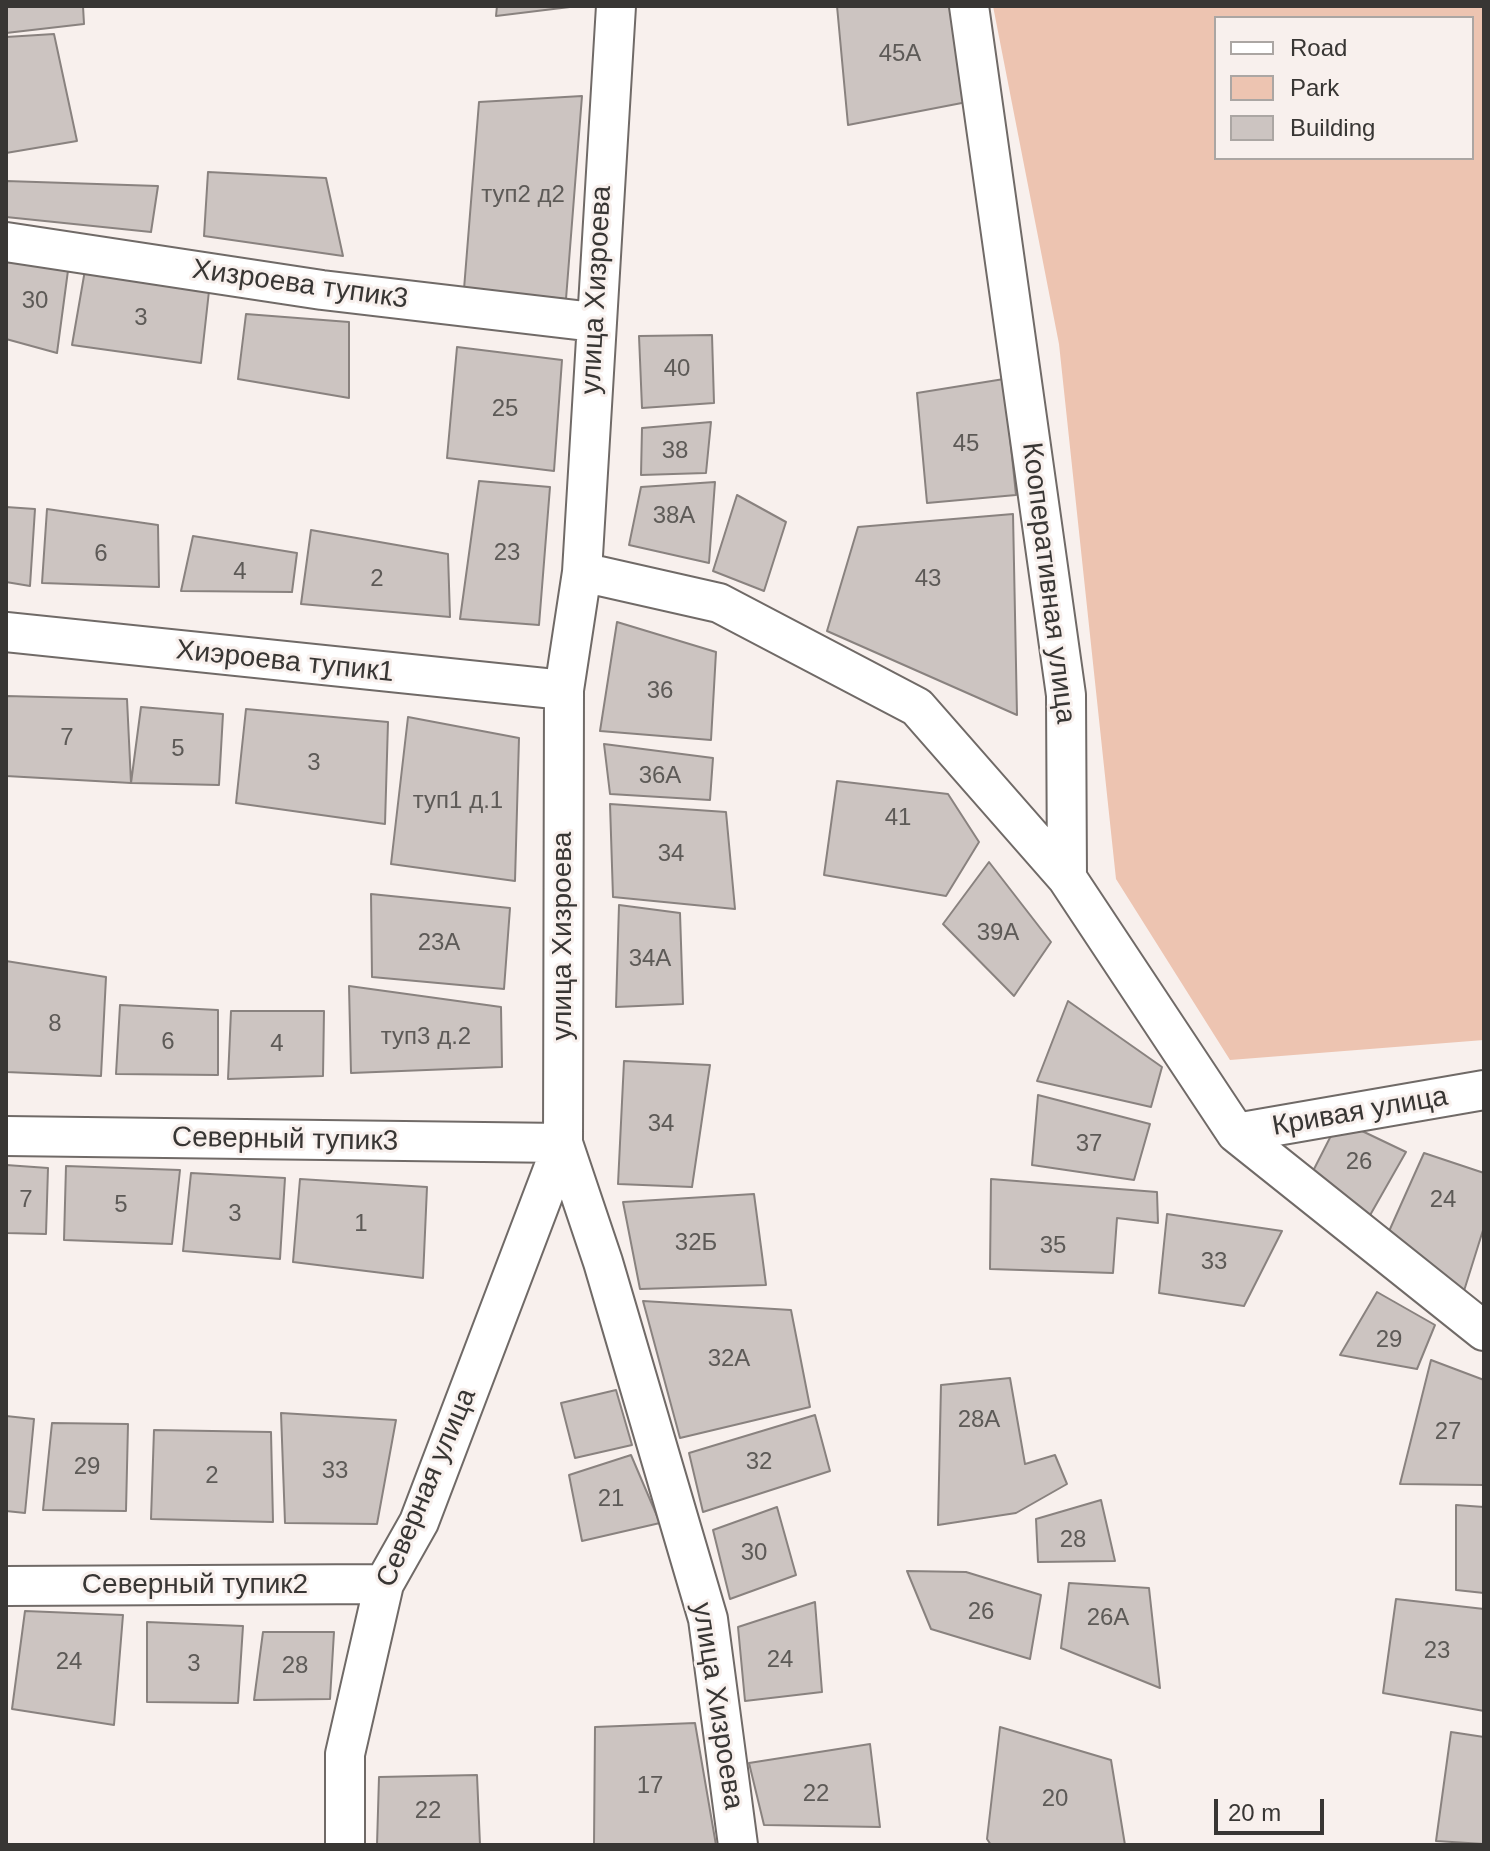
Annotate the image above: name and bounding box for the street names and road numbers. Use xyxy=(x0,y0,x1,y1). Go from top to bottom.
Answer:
street label: улица Хизроева xyxy=(575,185,619,395)
street label: Хизроева тупик3 xyxy=(190,253,410,317)
street label: Кооперативная улица xyxy=(1014,441,1082,725)
street label: Хиэроева тупик1 xyxy=(174,634,396,690)
street label: улица Хизроева xyxy=(546,832,580,1040)
street label: Кривая улица xyxy=(1270,1080,1450,1144)
street label: Северный тупик3 xyxy=(172,1121,398,1159)
street label: Северная улица xyxy=(370,1384,484,1592)
street label: Северный тупик2 xyxy=(82,1568,308,1602)
street label: улица Хизроева xyxy=(684,1600,750,1812)

